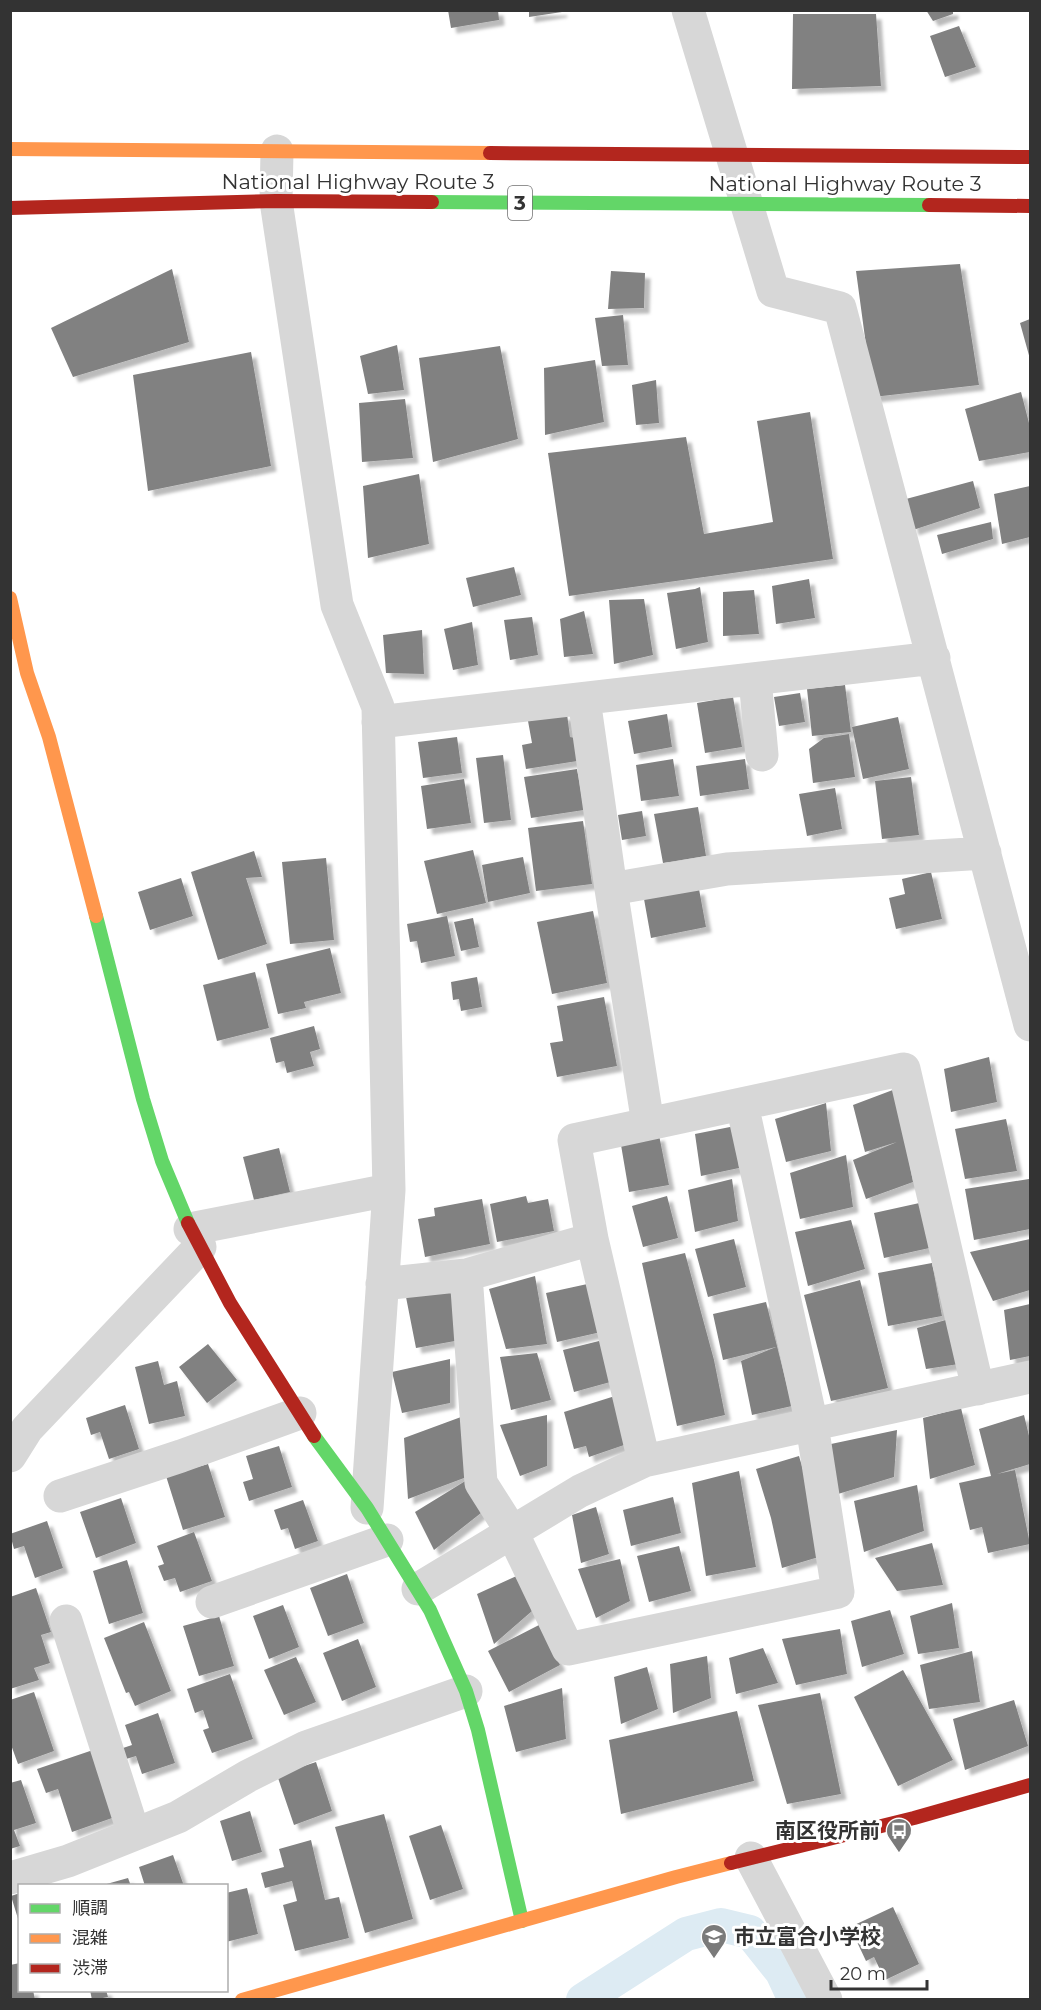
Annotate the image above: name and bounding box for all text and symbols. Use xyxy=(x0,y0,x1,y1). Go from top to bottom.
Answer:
street label: National Highway Route 3 xyxy=(221,169,495,194)
street label: National Highway Route 3 xyxy=(708,171,982,196)
road number: 3 xyxy=(508,186,532,220)
bus stop icon: 南区役所前 xyxy=(884,1816,914,1854)
place label: 南区役所前 xyxy=(775,1818,880,1843)
legend xyxy=(18,1884,228,1992)
text: 順調 xyxy=(72,1897,108,1919)
school or university icon: 市立富合小学校 xyxy=(699,1922,729,1960)
place label: 市立富合小学校 xyxy=(734,1924,881,1949)
text: 混雑 xyxy=(72,1927,108,1949)
scale bar xyxy=(831,1953,927,1991)
text: 渋滞 xyxy=(72,1957,108,1979)
text: 20 m xyxy=(840,1963,886,1985)

